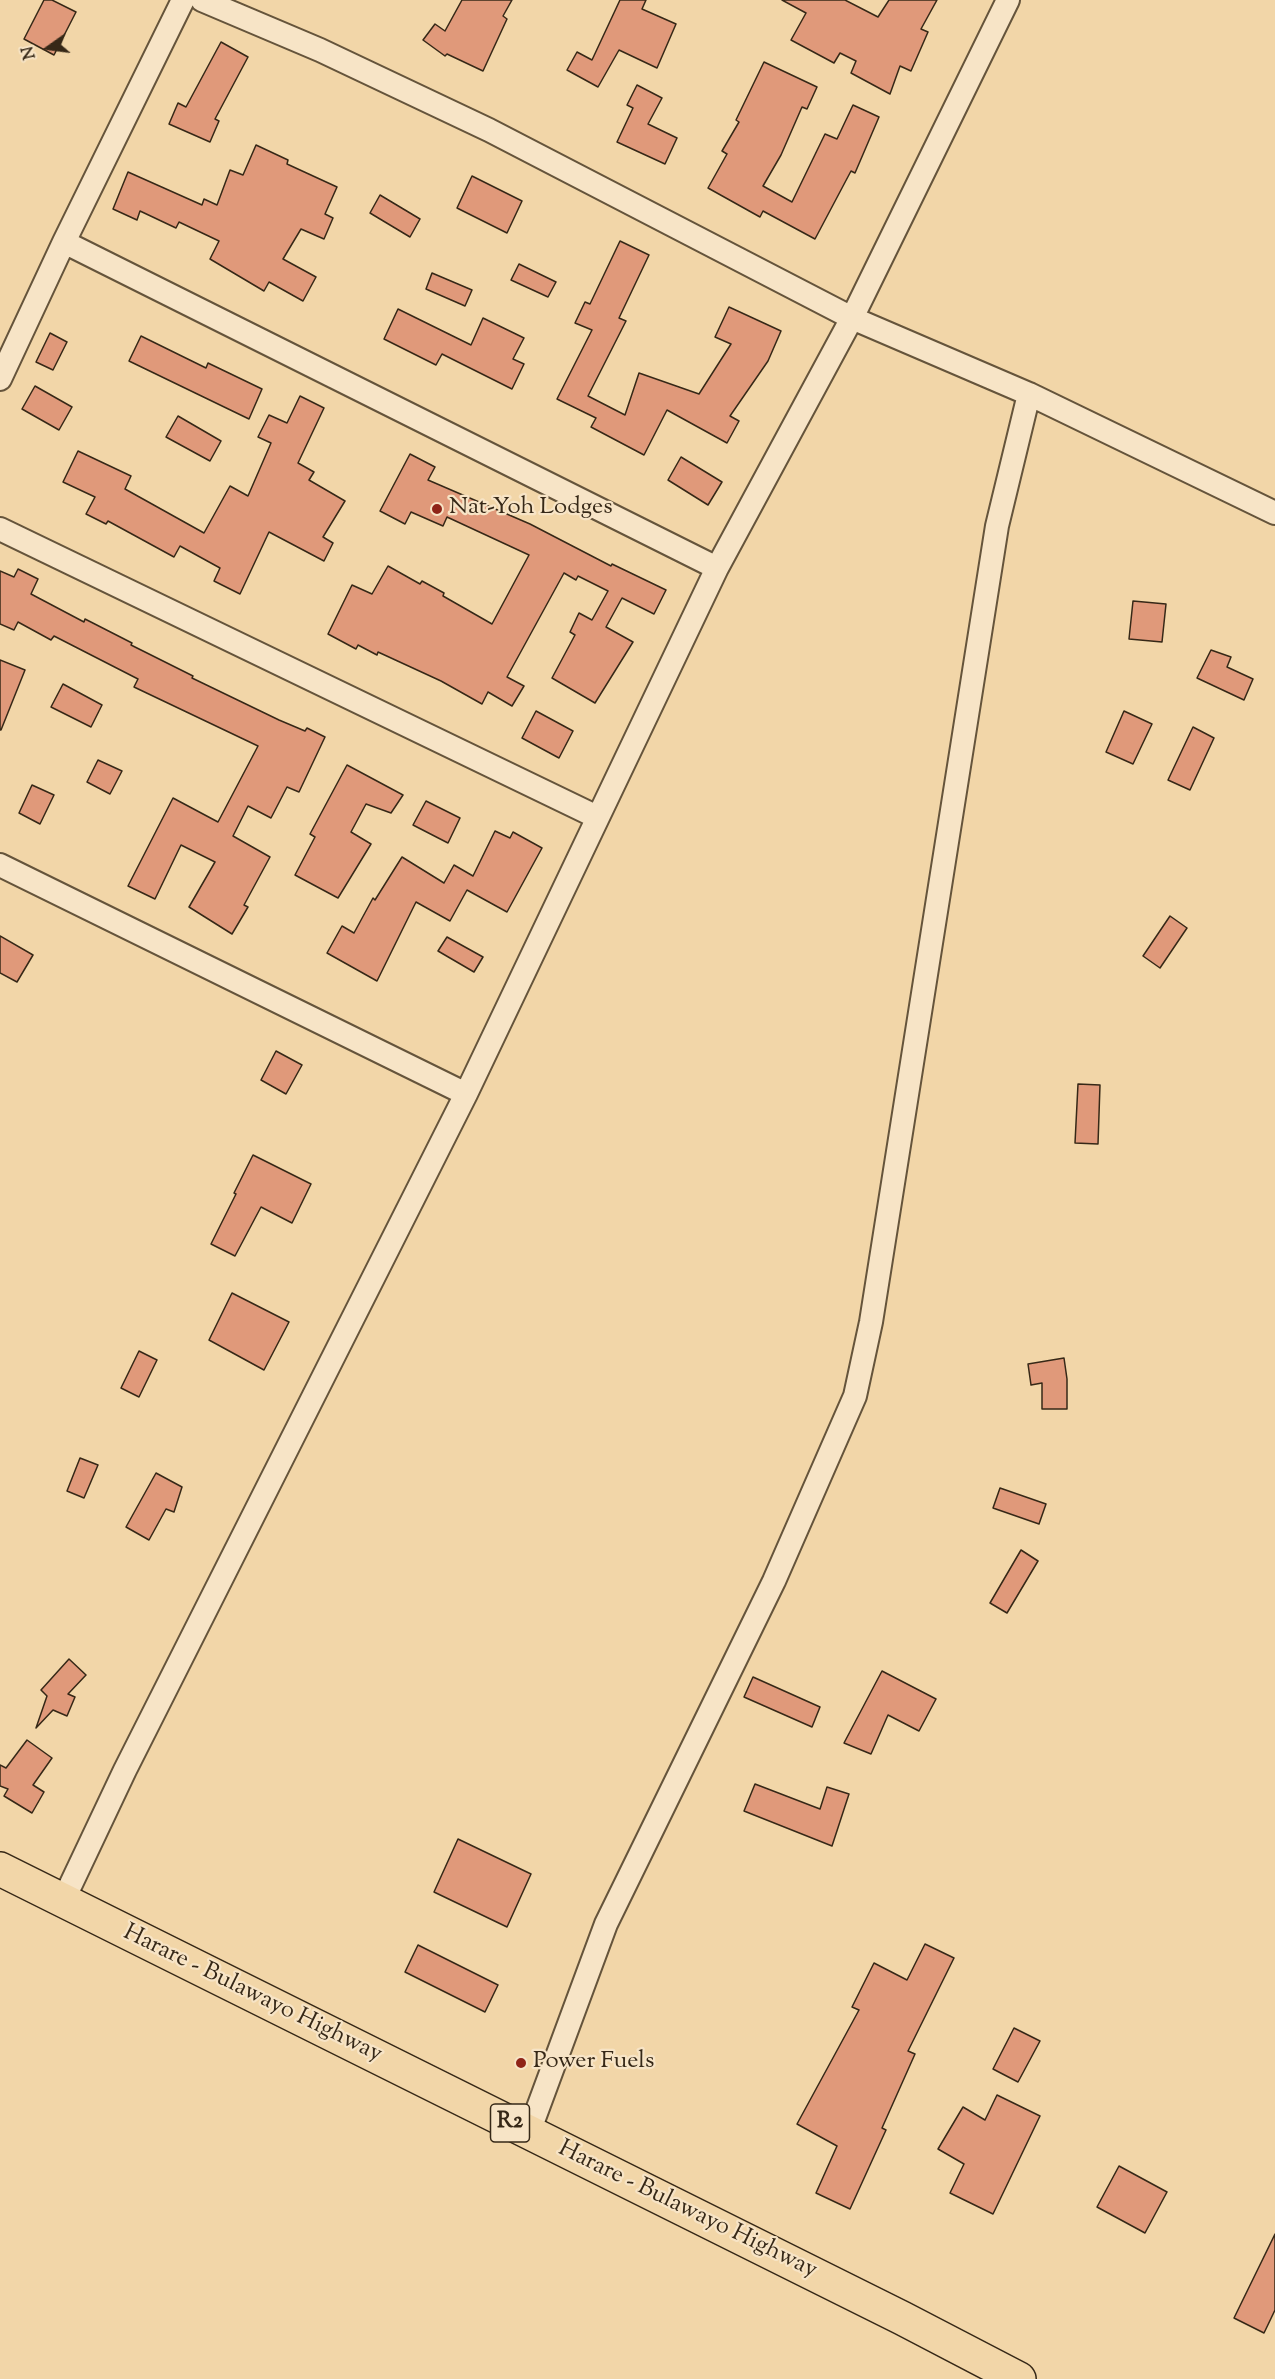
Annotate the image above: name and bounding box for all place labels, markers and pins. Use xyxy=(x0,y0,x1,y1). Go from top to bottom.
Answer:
place label: Nat-Yoh Lodges xyxy=(449,495,613,523)
marker: Nat-Yoh Lodges xyxy=(430,502,444,516)
place label: Power Fuels xyxy=(533,2049,654,2077)
marker: Power Fuels xyxy=(514,2056,528,2070)

